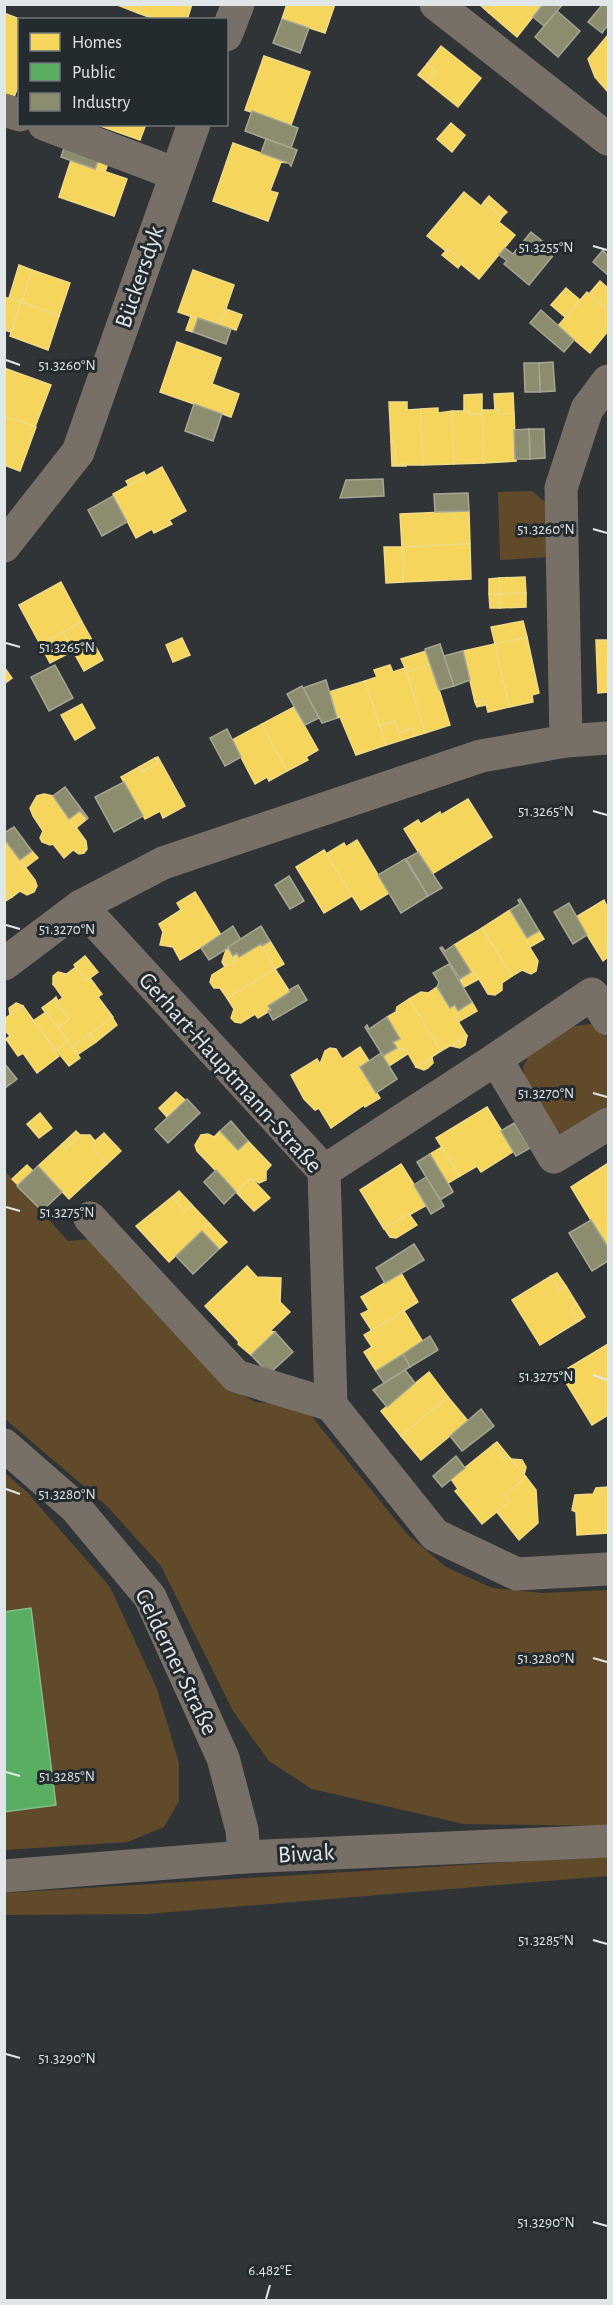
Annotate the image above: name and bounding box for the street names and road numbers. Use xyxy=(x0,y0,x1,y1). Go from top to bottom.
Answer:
street label: Bückersdyk xyxy=(111,223,169,331)
street label: Gerhart-Hauptmann-Straße xyxy=(134,968,326,1178)
street label: Gelderner Straße xyxy=(130,1585,222,1739)
street label: Biwak xyxy=(277,1841,335,1867)

